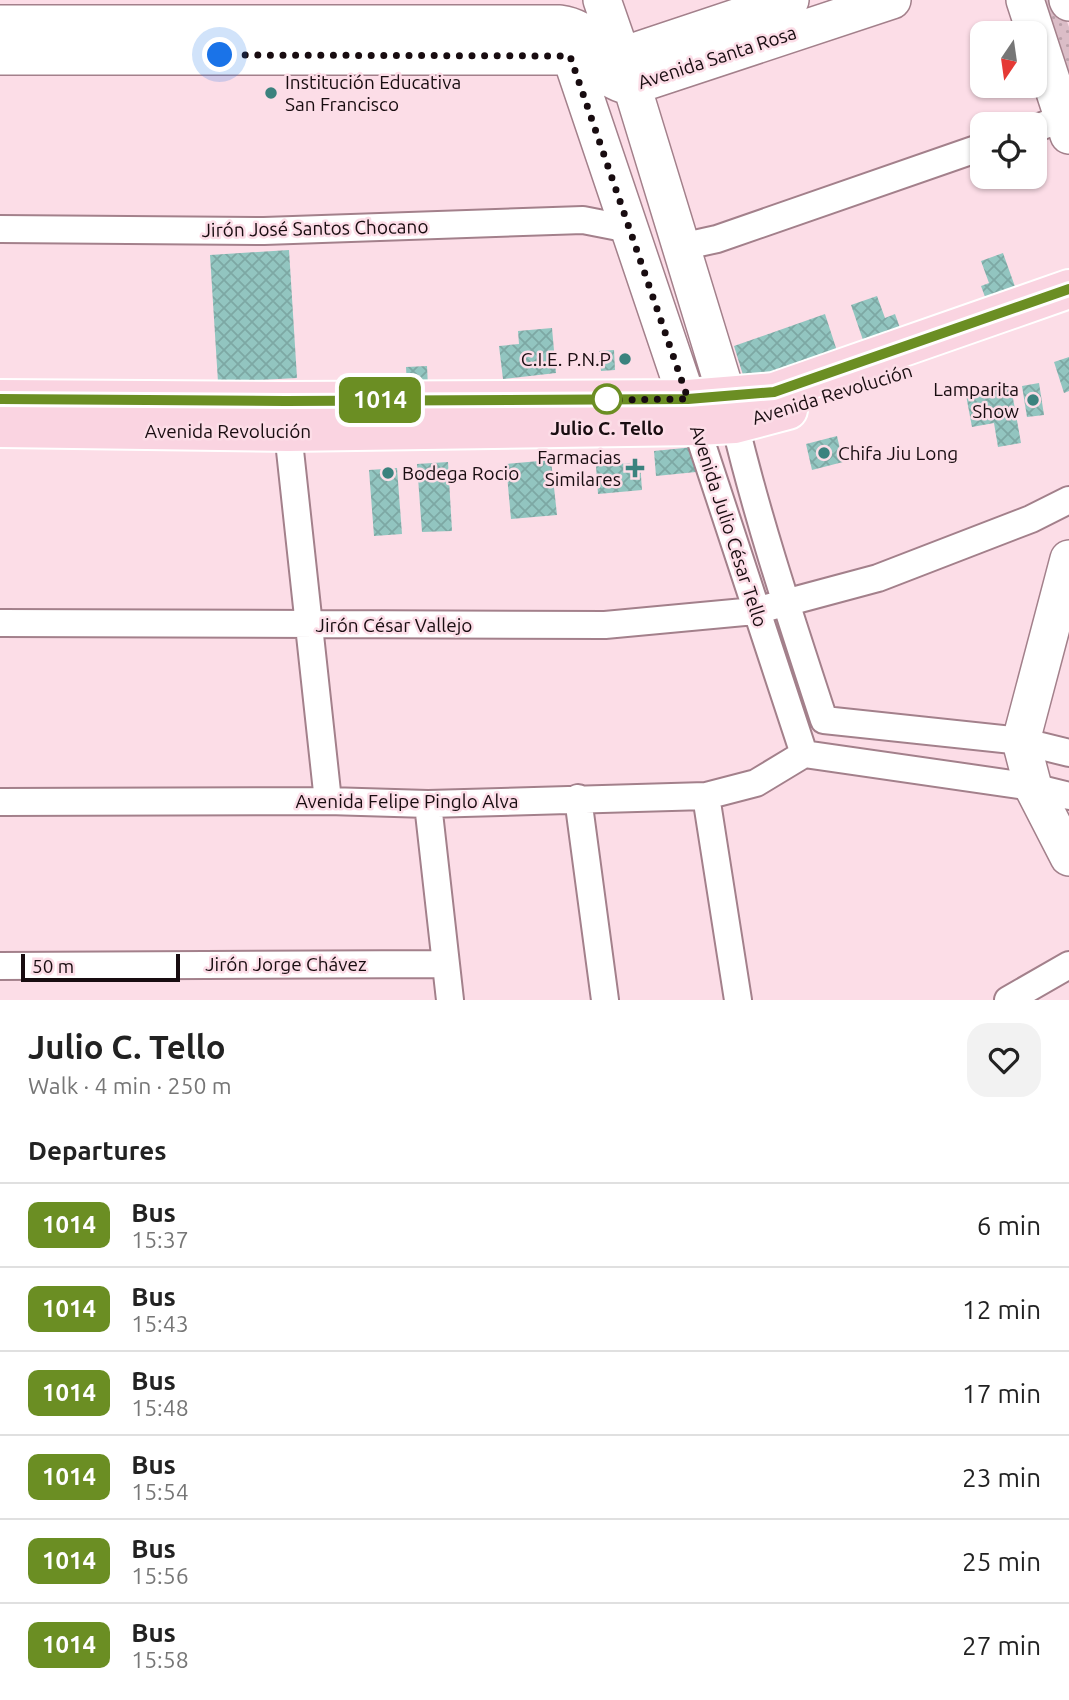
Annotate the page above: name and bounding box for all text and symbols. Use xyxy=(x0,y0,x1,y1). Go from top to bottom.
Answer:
street label: Avenida Santa Rosa xyxy=(635,21,799,93)
north arrow xyxy=(970,21,1046,98)
map controls xyxy=(970,21,1047,189)
your location xyxy=(202,37,237,72)
place label: Institución Educativa San Francisco xyxy=(285,71,461,115)
marker: Institución Educativa San Francisco xyxy=(263,85,279,101)
button: locate xyxy=(970,112,1047,189)
street label: Jirón José Santos Chocano xyxy=(201,215,429,241)
place label: C.I.E. P.N.P xyxy=(521,348,611,370)
marker: C.I.E. P.N.P xyxy=(617,351,633,367)
street label: Avenida Revolución xyxy=(749,359,915,429)
line badge: 1014 xyxy=(331,377,429,423)
place label: Lamparita Show xyxy=(933,378,1019,422)
marker: Julio C. Tello xyxy=(592,384,622,414)
text: 1014 xyxy=(353,386,407,413)
marker: Lamparita Show xyxy=(1025,392,1041,408)
place label: Julio C. Tello xyxy=(550,417,664,439)
street label: Avenida Revolución xyxy=(145,420,311,442)
street label: Avenida Julio César Tello xyxy=(686,422,772,630)
place label: Chifa Jiu Long xyxy=(838,442,958,464)
marker: Chifa Jiu Long xyxy=(816,445,832,461)
place label: Farmacias Similares xyxy=(537,446,621,490)
marker: Farmacias Similares xyxy=(627,460,643,476)
place label: Bodega Rocio xyxy=(402,462,519,484)
marker: Bodega Rocio xyxy=(380,465,396,481)
street label: Jirón César Vallejo xyxy=(316,614,472,636)
street label: Avenida Felipe Pinglo Alva xyxy=(295,790,519,812)
scale bar xyxy=(21,951,180,983)
street label: Jirón Jorge Chávez xyxy=(205,953,367,975)
text: 50 m xyxy=(32,955,74,977)
button: heart xyxy=(967,1023,1041,1097)
text: Julio C. Tello xyxy=(28,1028,226,1065)
text: Walk · 4 min · 250 m xyxy=(28,1073,232,1098)
text: Departures xyxy=(28,1136,166,1165)
text: Bus xyxy=(131,1198,176,1227)
text: 1014 xyxy=(42,1211,96,1238)
text: 6 min xyxy=(977,1211,1041,1240)
text: 15:37 xyxy=(131,1227,189,1252)
text: Bus xyxy=(131,1282,176,1311)
text: 1014 xyxy=(42,1295,96,1322)
text: 12 min xyxy=(962,1295,1041,1324)
text: 15:43 xyxy=(131,1311,189,1336)
text: Bus xyxy=(131,1366,176,1395)
text: 1014 xyxy=(42,1379,96,1406)
text: 17 min xyxy=(962,1379,1041,1408)
text: 15:48 xyxy=(131,1395,189,1420)
text: Bus xyxy=(131,1450,176,1479)
text: 1014 xyxy=(42,1463,96,1490)
text: 23 min xyxy=(962,1463,1041,1492)
text: 15:54 xyxy=(131,1479,189,1504)
text: Bus xyxy=(131,1534,176,1563)
text: 1014 xyxy=(42,1547,96,1574)
text: 25 min xyxy=(962,1547,1041,1576)
text: 15:56 xyxy=(131,1563,189,1588)
text: Bus xyxy=(131,1618,176,1647)
text: 1014 xyxy=(42,1631,96,1658)
text: 27 min xyxy=(962,1631,1041,1660)
text: 15:58 xyxy=(131,1647,189,1672)

